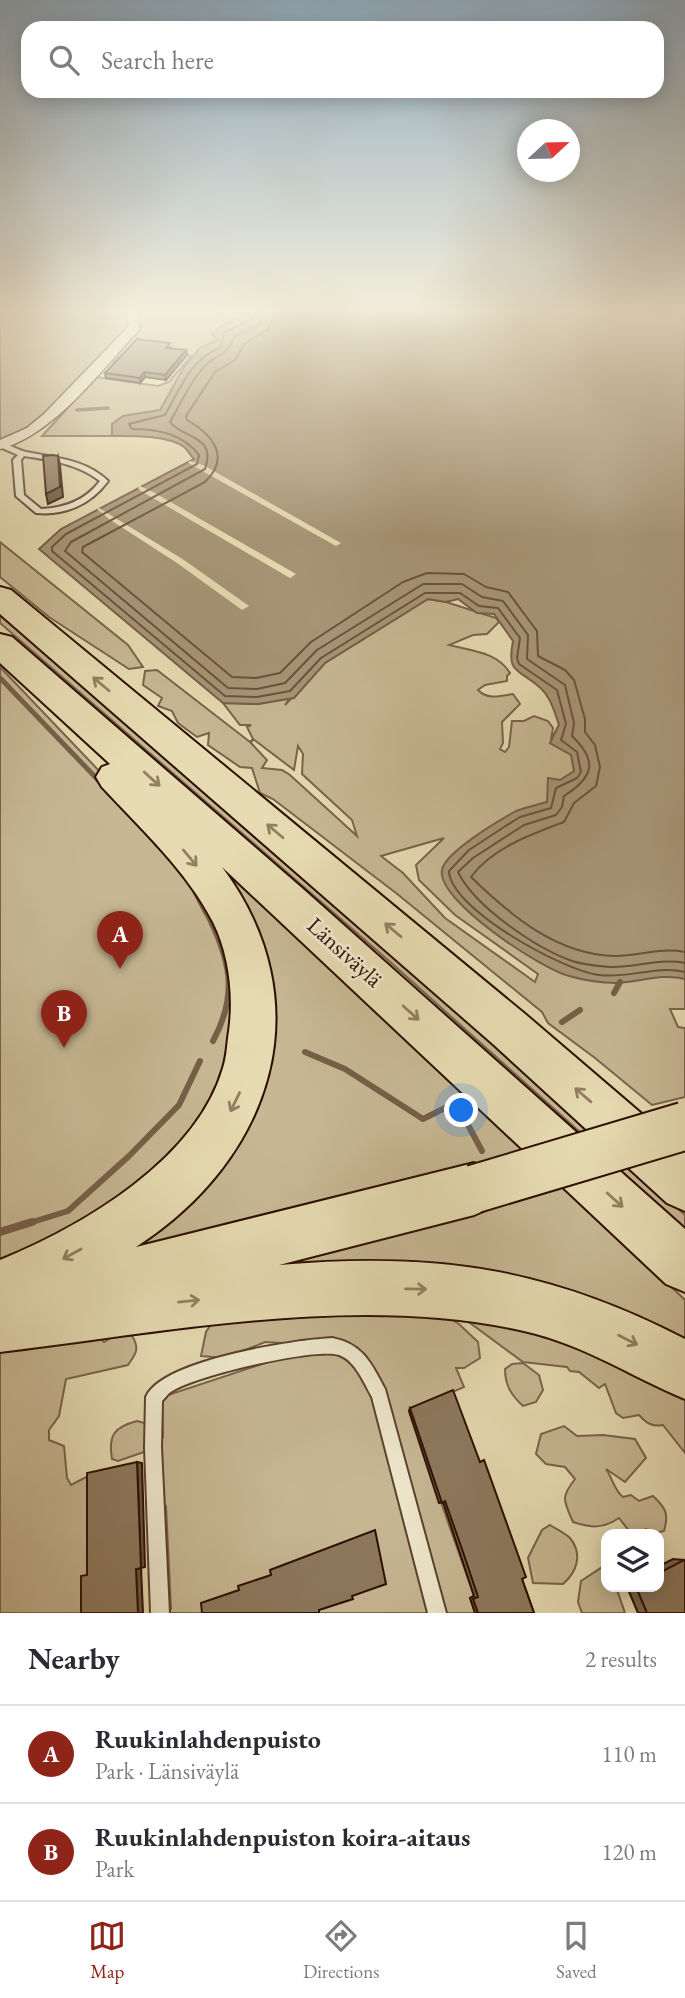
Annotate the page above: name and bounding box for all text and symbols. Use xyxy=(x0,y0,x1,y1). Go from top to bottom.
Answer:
search box xyxy=(21,21,664,98)
icon: search xyxy=(45,41,83,79)
text: Search here xyxy=(101,43,214,77)
north arrow xyxy=(517,119,580,182)
one-way arrow xyxy=(93,676,111,692)
one-way arrow xyxy=(142,771,160,787)
one-way arrow xyxy=(267,823,285,839)
one-way arrow xyxy=(182,848,198,866)
street label: Länsiväylä xyxy=(301,910,390,994)
pin: A xyxy=(97,911,143,969)
one-way arrow xyxy=(384,922,402,938)
pin: B xyxy=(41,990,87,1048)
one-way arrow xyxy=(402,1005,420,1021)
one-way arrow xyxy=(575,1087,593,1103)
one-way arrow xyxy=(228,1091,242,1112)
your location xyxy=(444,1093,478,1127)
one-way arrow xyxy=(606,1191,623,1208)
one-way arrow xyxy=(62,1247,82,1261)
one-way arrow xyxy=(404,1282,427,1296)
one-way arrow xyxy=(178,1295,200,1308)
one-way arrow xyxy=(617,1334,638,1348)
map controls xyxy=(601,1529,664,1592)
button: layers xyxy=(601,1529,664,1592)
text: Nearby xyxy=(28,1639,120,1678)
text: 2 results xyxy=(585,1644,657,1674)
text: Ruukinlahdenpuisto xyxy=(95,1722,321,1756)
text: A xyxy=(43,1739,59,1769)
text: 110 m xyxy=(601,1739,657,1769)
text: Park · Länsiväylä xyxy=(95,1756,239,1786)
text: Ruukinlahdenpuiston koira-aitaus xyxy=(95,1820,470,1854)
text: B xyxy=(44,1837,58,1867)
text: 120 m xyxy=(601,1837,657,1867)
text: Park xyxy=(95,1854,134,1884)
tab: Map xyxy=(88,1917,126,1984)
tab: Directions xyxy=(303,1917,379,1984)
tab: Saved xyxy=(556,1917,597,1984)

